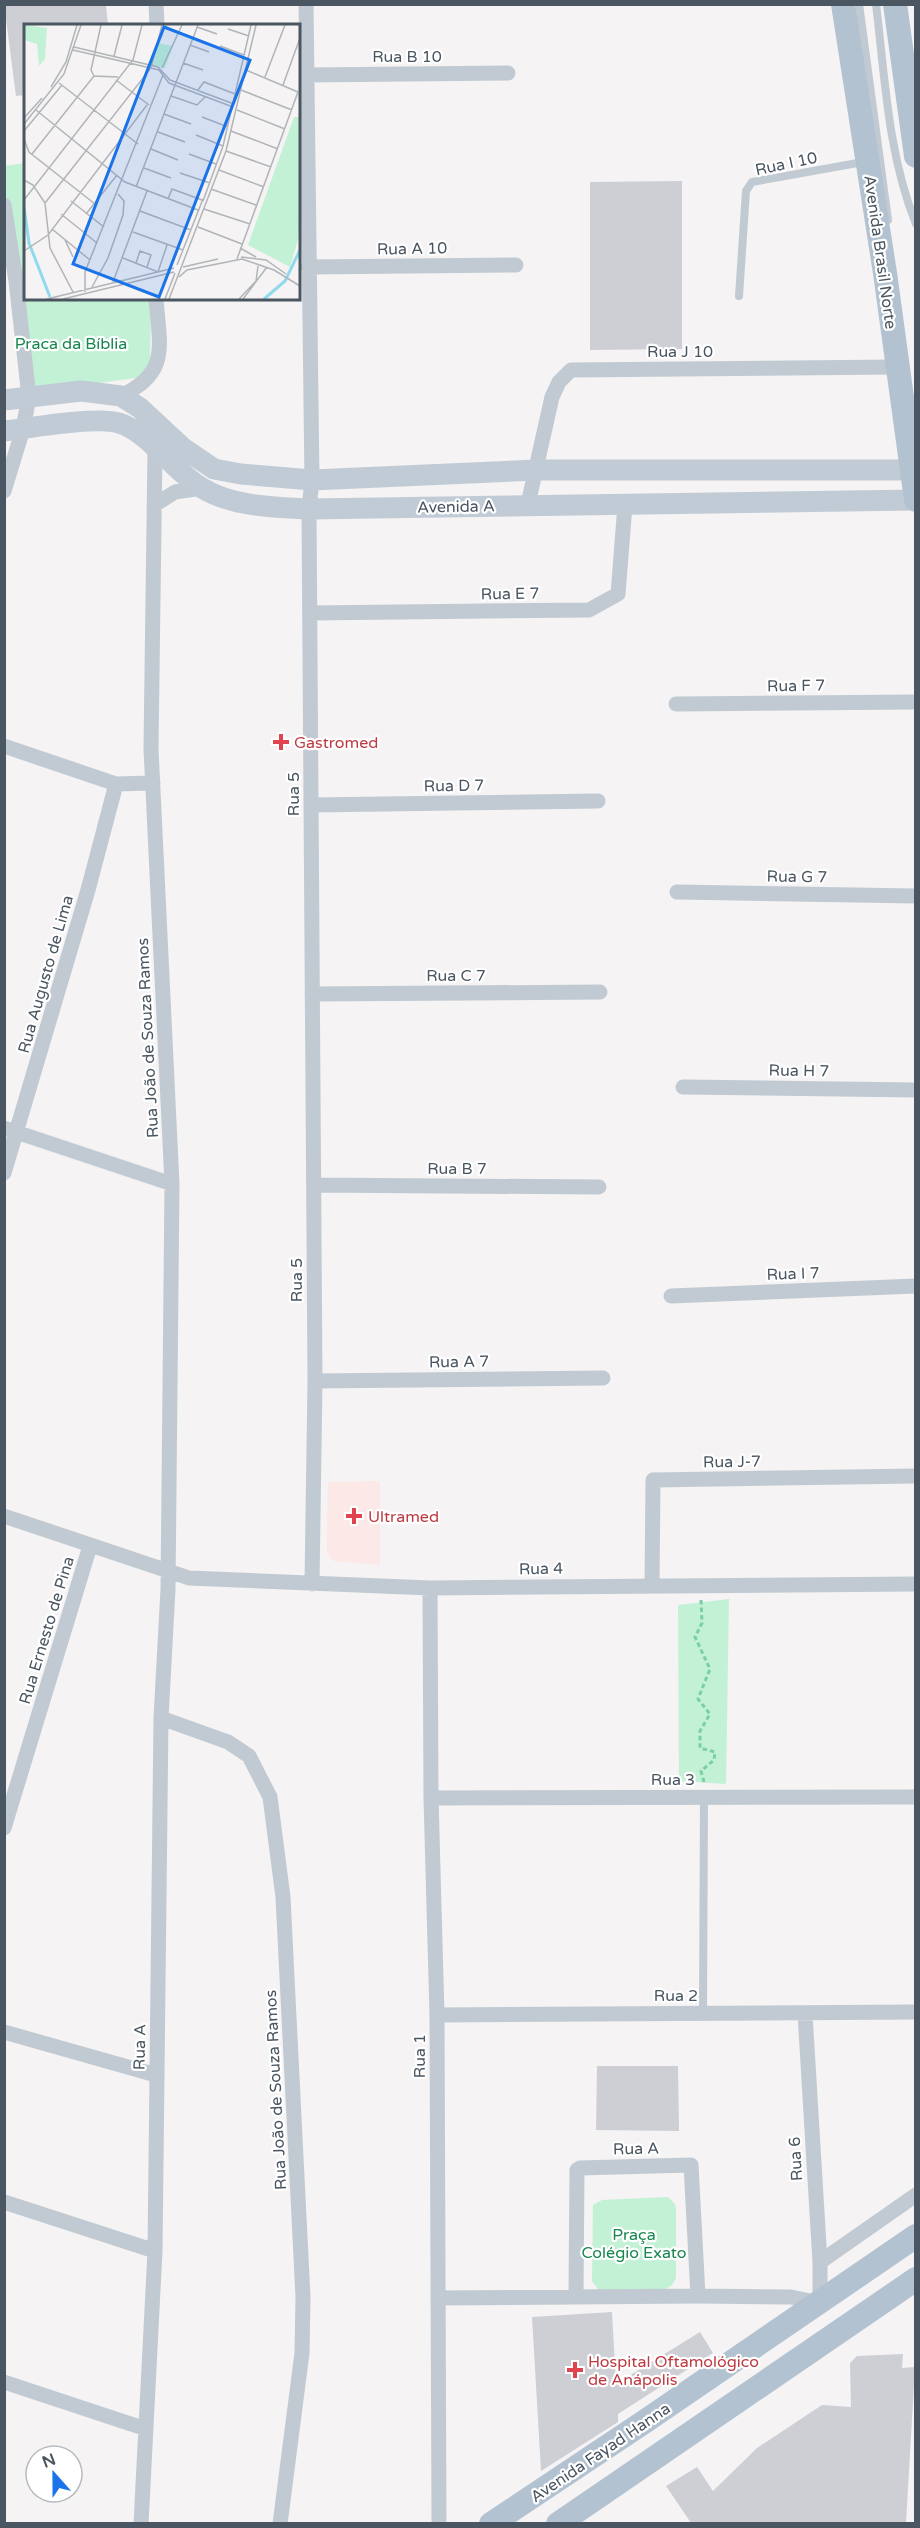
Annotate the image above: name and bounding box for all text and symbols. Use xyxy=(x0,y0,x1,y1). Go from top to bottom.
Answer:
inset map xyxy=(24,24,300,300)
street label: Rua B 10 xyxy=(372,47,442,67)
street label: Rua I 10 xyxy=(753,148,819,180)
street label: Avenida Brasil Norte xyxy=(859,174,901,330)
street label: Rua A 10 xyxy=(377,238,447,260)
park label: Praca da Bíblia xyxy=(15,334,127,354)
street label: Rua J 10 xyxy=(647,342,713,362)
street label: Avenida A xyxy=(417,496,495,518)
street label: Rua E 7 xyxy=(480,583,540,605)
street label: Rua F 7 xyxy=(767,675,825,697)
marker: Gastromed xyxy=(272,733,290,751)
place label: Gastromed xyxy=(294,733,378,753)
street label: Rua 5 xyxy=(284,772,304,816)
street label: Rua D 7 xyxy=(424,775,484,797)
street label: Rua G 7 xyxy=(767,866,827,888)
street label: Rua Augusto de Lima xyxy=(14,893,78,1056)
street label: Rua João de Souza Ramos xyxy=(133,937,163,1139)
street label: Rua C 7 xyxy=(426,966,486,986)
street label: Rua H 7 xyxy=(769,1060,829,1082)
street label: Rua B 7 xyxy=(427,1159,487,1179)
street label: Rua 5 xyxy=(287,1258,307,1302)
street label: Rua I 7 xyxy=(766,1263,820,1285)
street label: Rua A 7 xyxy=(429,1351,489,1373)
street label: Rua J-7 xyxy=(703,1451,761,1473)
marker: Ultramed xyxy=(345,1507,363,1525)
place label: Ultramed xyxy=(368,1507,439,1527)
street label: Rua Ernesto de Pina xyxy=(15,1554,79,1707)
street label: Rua 4 xyxy=(519,1559,563,1579)
street label: Rua 3 xyxy=(651,1770,695,1790)
street label: Rua 2 xyxy=(654,1986,698,2006)
street label: Rua João de Souza Ramos xyxy=(261,1989,291,2191)
street label: Rua A xyxy=(130,2024,150,2070)
street label: Rua 1 xyxy=(410,2034,430,2078)
street label: Rua 6 xyxy=(785,2136,807,2182)
street label: Rua A xyxy=(613,2139,659,2159)
park label: Praça Colégio Exato xyxy=(582,2225,687,2263)
place label: Hospital Oftamológico de Anápolis xyxy=(588,2352,759,2390)
marker: Hospital Oftamológico de Anápolis xyxy=(566,2361,584,2379)
street label: Avenida Fayad Hanna xyxy=(527,2399,674,2507)
north arrow xyxy=(24,2444,84,2504)
text: N xyxy=(39,2449,59,2473)

